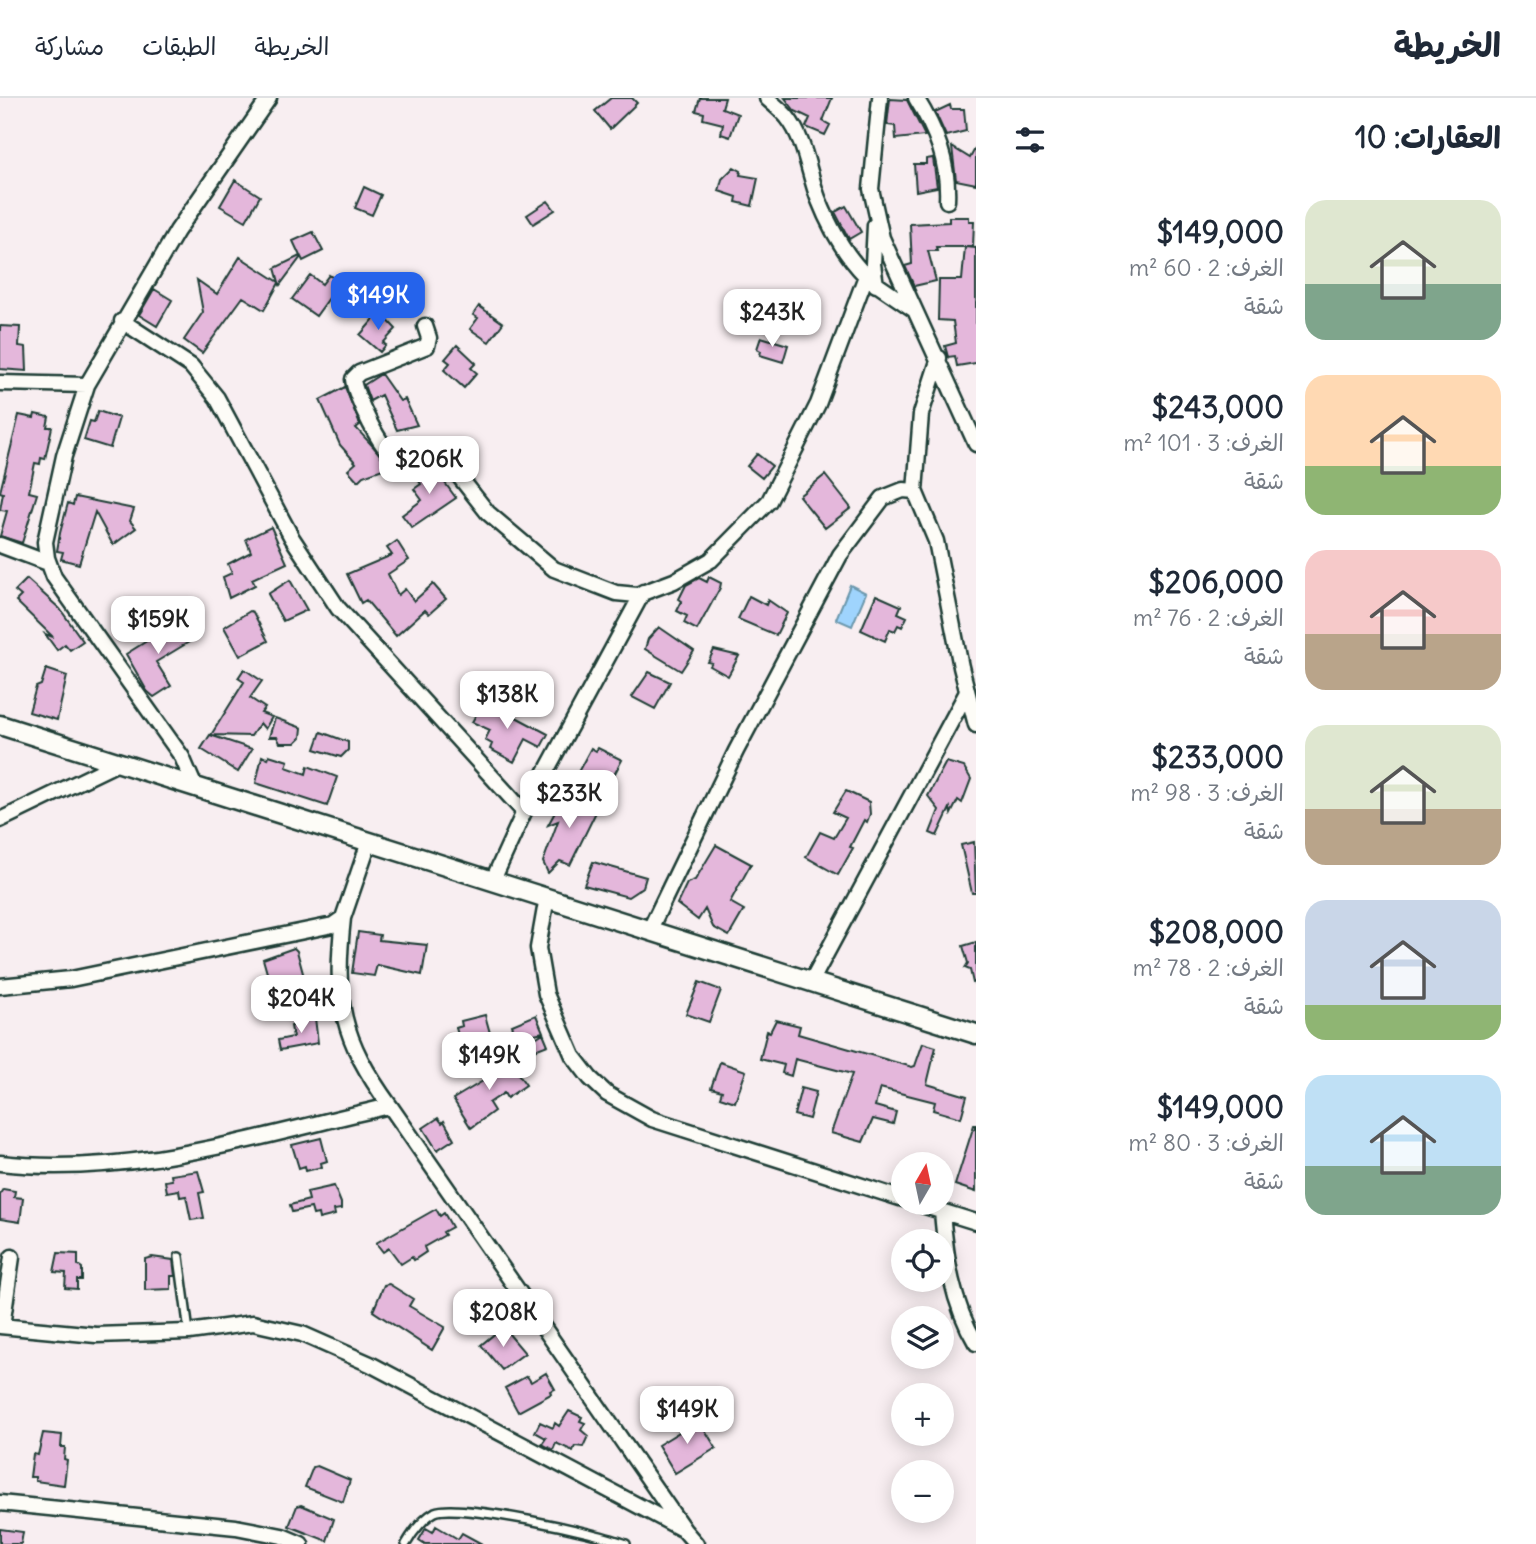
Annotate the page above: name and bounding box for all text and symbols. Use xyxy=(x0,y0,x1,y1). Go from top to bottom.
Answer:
text: الخريطة xyxy=(1394,24,1501,66)
text: مشاركة xyxy=(35,31,104,61)
text: الطبقات xyxy=(142,31,217,61)
text: الخريطة xyxy=(255,31,329,61)
text: العقارات: 10 xyxy=(1355,118,1501,156)
icon: filters xyxy=(1011,121,1049,159)
text: $149,000 xyxy=(1157,213,1284,251)
icon: home xyxy=(1361,228,1445,312)
text: الغرف: 2 · 60 m² xyxy=(1129,253,1284,282)
pin: $149K xyxy=(329,272,427,332)
text: $149K xyxy=(347,280,409,309)
pin: $243K xyxy=(723,289,821,349)
text: شقة xyxy=(1244,291,1284,320)
text: $243K xyxy=(739,297,805,326)
text: $243,000 xyxy=(1152,388,1284,426)
icon: home xyxy=(1361,403,1445,487)
text: الغرف: 3 · 101 m² xyxy=(1123,428,1284,457)
pin: $206K xyxy=(380,436,478,496)
text: $206K xyxy=(395,444,463,473)
text: شقة xyxy=(1244,466,1284,495)
text: $206,000 xyxy=(1148,563,1284,601)
icon: home xyxy=(1361,578,1445,662)
pin: $159K xyxy=(109,596,207,656)
text: الغرف: 2 · 76 m² xyxy=(1133,603,1284,632)
text: $159K xyxy=(127,604,189,633)
text: شقة xyxy=(1244,641,1284,670)
pin: $138K xyxy=(458,672,556,731)
text: $138K xyxy=(476,679,538,708)
text: $233,000 xyxy=(1151,738,1284,776)
icon: home xyxy=(1361,753,1445,837)
pin: $233K xyxy=(520,770,618,830)
text: $233K xyxy=(536,778,602,807)
text: الغرف: 3 · 98 m² xyxy=(1130,778,1284,807)
text: شقة xyxy=(1244,816,1284,845)
text: $208,000 xyxy=(1148,913,1284,951)
icon: home xyxy=(1361,928,1445,1012)
text: الغرف: 2 · 78 m² xyxy=(1133,953,1284,982)
pin: $204K xyxy=(252,976,350,1035)
text: $204K xyxy=(267,983,335,1012)
text: شقة xyxy=(1244,991,1284,1020)
pin: $149K xyxy=(440,1032,538,1092)
text: $149K xyxy=(458,1040,520,1069)
text: $149,000 xyxy=(1157,1088,1284,1126)
icon: home xyxy=(1361,1103,1445,1187)
text: الغرف: 3 · 80 m² xyxy=(1128,1128,1284,1157)
north arrow xyxy=(891,1152,954,1214)
map controls xyxy=(891,1152,954,1523)
text: شقة xyxy=(1244,1166,1284,1195)
button: locate xyxy=(891,1229,954,1292)
pin: $208K xyxy=(454,1290,552,1349)
text: $208K xyxy=(469,1297,537,1326)
button: layers xyxy=(891,1306,954,1369)
button: + xyxy=(891,1383,954,1446)
pin: $149K xyxy=(638,1386,736,1446)
text: $149K xyxy=(656,1394,718,1423)
button: − xyxy=(891,1460,954,1523)

